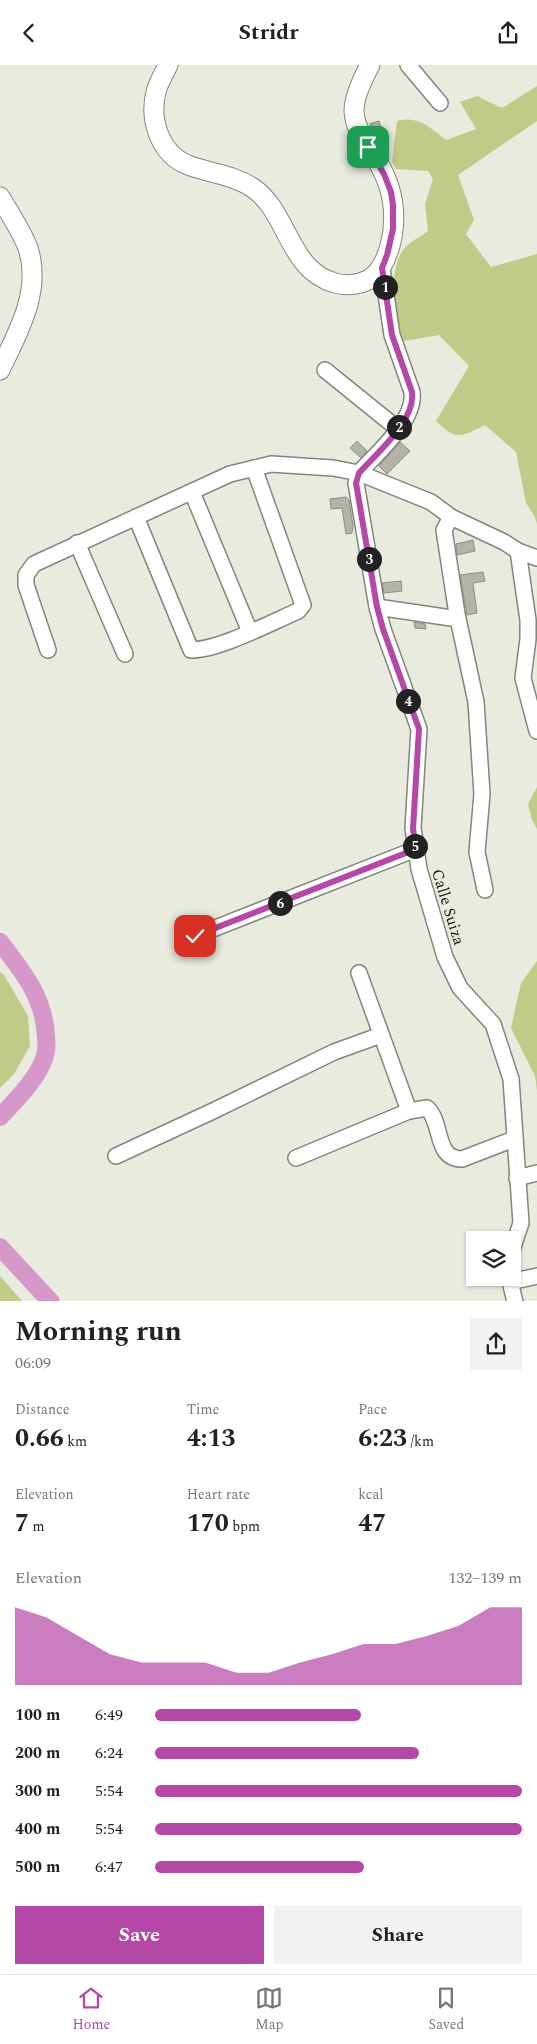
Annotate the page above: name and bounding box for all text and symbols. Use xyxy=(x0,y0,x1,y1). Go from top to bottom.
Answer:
text: Stridr xyxy=(238,16,299,49)
icon: back xyxy=(15,19,43,47)
icon: share xyxy=(494,19,522,47)
pin xyxy=(347,126,389,168)
icon: arrive xyxy=(354,133,382,161)
pin: 1 xyxy=(372,275,398,299)
text: 1 xyxy=(382,277,389,298)
pin: 2 xyxy=(386,415,412,439)
text: 2 xyxy=(396,417,403,438)
pin: 3 xyxy=(356,547,382,571)
text: 3 xyxy=(366,549,373,570)
pin: 4 xyxy=(396,689,420,713)
text: 4 xyxy=(405,691,412,712)
pin: 5 xyxy=(402,833,428,859)
text: 5 xyxy=(412,836,419,857)
street label: Calle Suiza xyxy=(425,866,471,948)
pin: 6 xyxy=(268,891,292,915)
text: 6 xyxy=(277,893,284,914)
pin xyxy=(174,915,216,957)
icon: check xyxy=(181,922,209,950)
map controls xyxy=(466,1231,521,1286)
button: layers xyxy=(466,1231,521,1286)
text: Morning run xyxy=(15,1310,182,1353)
button: share xyxy=(470,1318,522,1370)
text: 06:09 xyxy=(15,1351,51,1375)
text: Distance xyxy=(15,1399,70,1420)
text: Time xyxy=(187,1399,219,1420)
text: Pace xyxy=(358,1399,387,1420)
text: 0.66 xyxy=(15,1420,64,1458)
text: 4:13 xyxy=(187,1420,235,1458)
text: 6:23 xyxy=(358,1420,407,1458)
text: km xyxy=(64,1431,87,1452)
text: /km xyxy=(407,1431,434,1452)
text: Elevation xyxy=(15,1484,74,1505)
text: Heart rate xyxy=(187,1484,250,1505)
text: kcal xyxy=(358,1484,383,1505)
text: 7 xyxy=(15,1505,29,1543)
text: 170 xyxy=(187,1505,229,1543)
text: 47 xyxy=(358,1505,386,1543)
text: m xyxy=(29,1516,45,1537)
text: bpm xyxy=(229,1516,260,1537)
text: Elevation xyxy=(15,1566,82,1590)
text: 132–139 m xyxy=(448,1566,522,1590)
text: 100 m xyxy=(15,1703,60,1727)
text: 6:49 xyxy=(95,1703,123,1727)
text: 200 m xyxy=(15,1741,60,1765)
text: 6:24 xyxy=(95,1741,123,1765)
text: 300 m xyxy=(15,1779,60,1803)
text: 5:54 xyxy=(95,1779,123,1803)
text: 400 m xyxy=(15,1817,60,1841)
text: 5:54 xyxy=(95,1817,123,1841)
text: 500 m xyxy=(15,1855,60,1879)
text: 6:47 xyxy=(95,1855,123,1879)
button: Save xyxy=(15,1906,264,1964)
button: Share xyxy=(274,1906,522,1964)
tab: Home xyxy=(73,1984,110,2035)
tab: Map xyxy=(255,1984,284,2035)
tab: Saved xyxy=(429,1984,464,2035)

